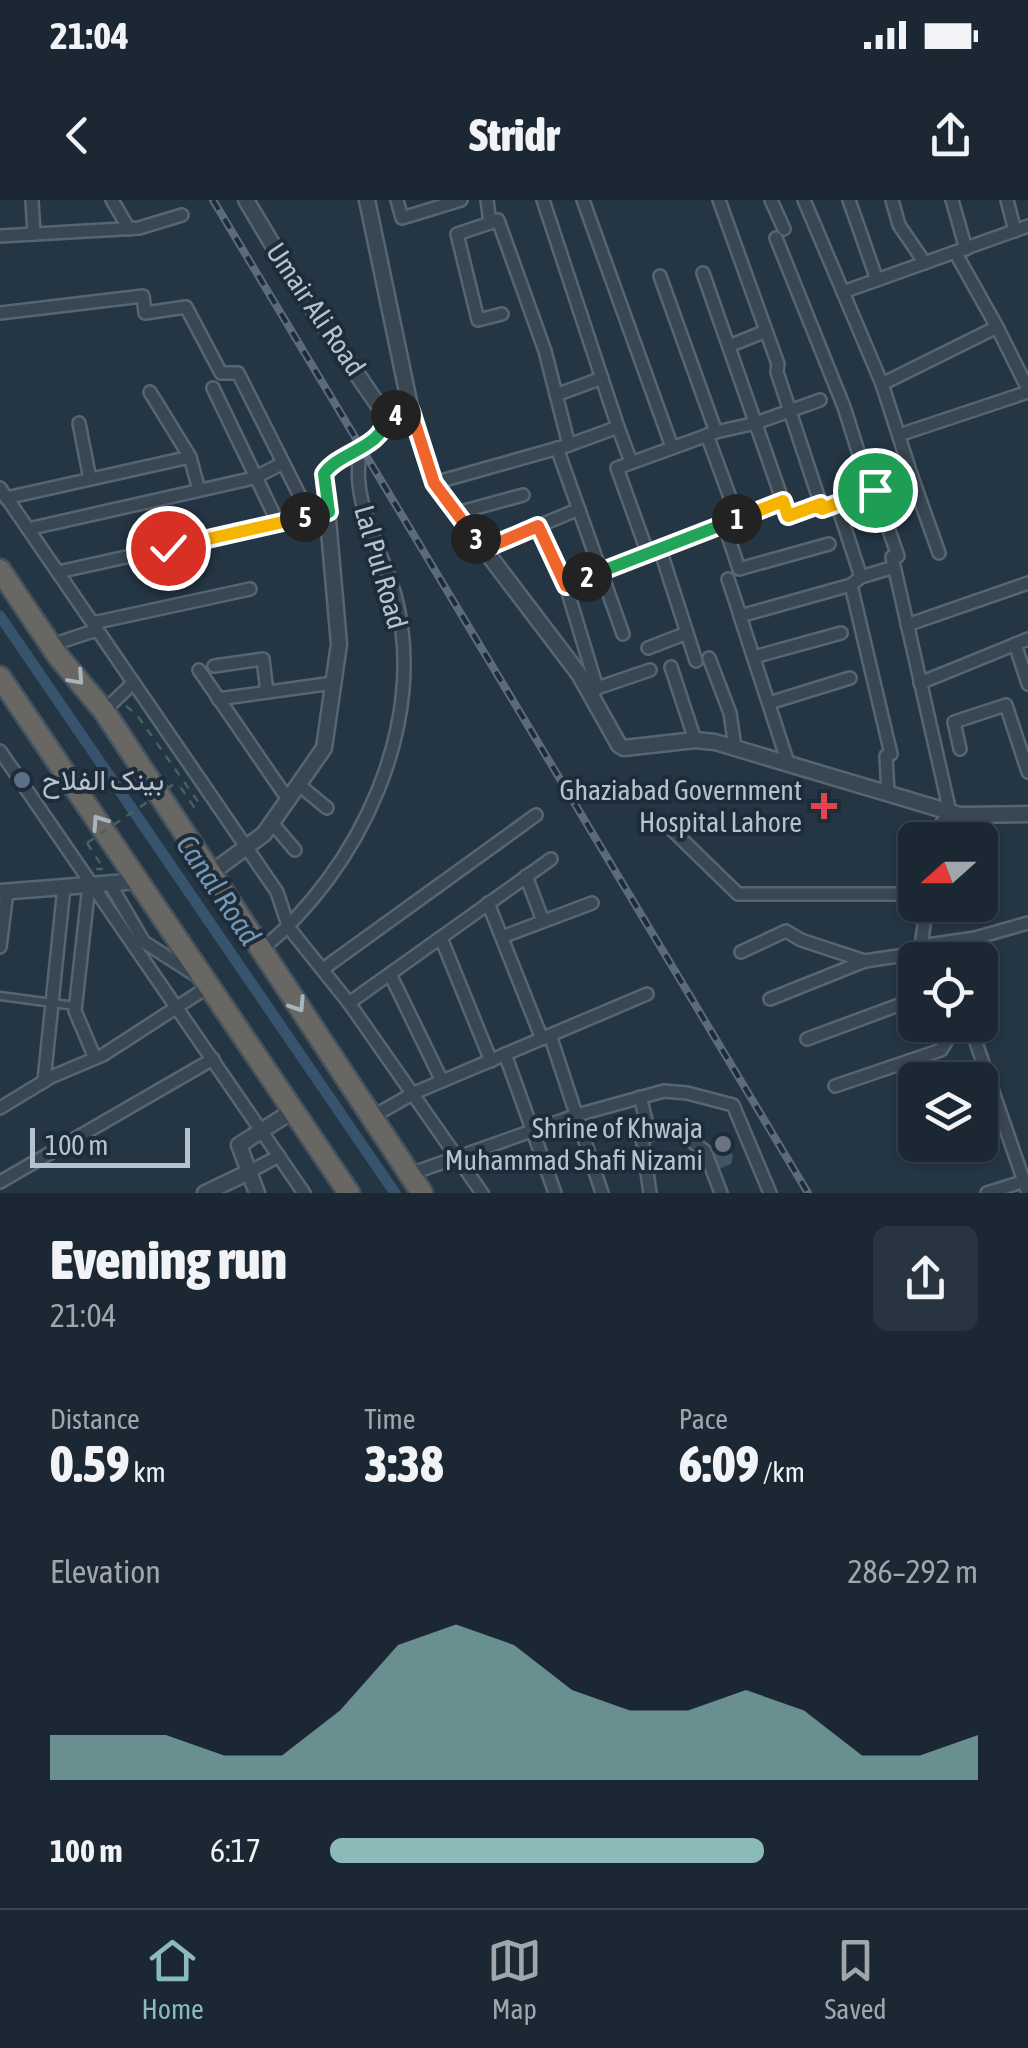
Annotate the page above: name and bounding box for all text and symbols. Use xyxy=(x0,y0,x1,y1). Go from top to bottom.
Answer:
text: 21:04 xyxy=(50,14,129,57)
icon: back xyxy=(50,108,105,163)
icon: share xyxy=(923,108,978,163)
text: Stridr xyxy=(469,109,559,161)
street label: Umair Ali Road xyxy=(260,237,372,381)
pin: 4 xyxy=(371,390,421,440)
text: 4 xyxy=(389,399,403,431)
pin xyxy=(833,448,918,533)
icon: arrive xyxy=(848,463,903,518)
pin: 5 xyxy=(280,492,330,542)
pin: 1 xyxy=(712,494,762,544)
text: 5 xyxy=(298,501,312,533)
street label: Lal Pul Road xyxy=(348,502,414,632)
text: 1 xyxy=(730,503,744,535)
pin xyxy=(126,506,211,591)
pin: 3 xyxy=(451,514,501,564)
icon: check xyxy=(141,521,196,576)
text: 3 xyxy=(469,523,483,555)
pin: 2 xyxy=(562,552,612,602)
text: 2 xyxy=(580,561,594,593)
one-way arrow xyxy=(65,666,83,685)
place label: بینک الفلاح xyxy=(42,764,164,799)
marker: بینک الفلاح xyxy=(11,769,33,791)
place label: Ghaziabad Government Hospital Lahore xyxy=(560,774,802,838)
marker: Ghaziabad Government Hospital Lahore xyxy=(811,793,837,819)
one-way arrow xyxy=(93,815,111,834)
north arrow xyxy=(898,822,998,922)
map controls xyxy=(898,822,998,1162)
water label: Canal Road xyxy=(170,828,268,951)
button: locate xyxy=(898,942,998,1042)
one-way arrow xyxy=(285,994,304,1012)
button: layers xyxy=(898,1062,998,1162)
place label: Shrine of Khwaja Muhammad Shafi Nizami xyxy=(445,1112,703,1176)
scale bar xyxy=(30,1123,190,1168)
text: 100 m xyxy=(45,1129,108,1161)
marker: Shrine of Khwaja Muhammad Shafi Nizami xyxy=(712,1133,734,1155)
button: share xyxy=(873,1226,978,1331)
text: Evening run xyxy=(50,1228,287,1291)
text: 21:04 xyxy=(50,1297,117,1334)
text: Distance xyxy=(50,1403,140,1435)
text: Time xyxy=(364,1403,415,1435)
text: Pace xyxy=(679,1403,728,1435)
text: 0.59 xyxy=(50,1435,129,1493)
text: 3:38 xyxy=(364,1435,444,1493)
text: 6:09 xyxy=(679,1435,759,1493)
text: km xyxy=(129,1456,166,1488)
text: /km xyxy=(759,1456,805,1488)
text: Elevation xyxy=(50,1553,161,1590)
text: 286–292 m xyxy=(848,1553,978,1590)
text: 100 m xyxy=(50,1832,123,1869)
text: 6:17 xyxy=(210,1832,261,1869)
tab: Home xyxy=(141,1933,204,2025)
tab: Map xyxy=(487,1933,542,2025)
tab: Saved xyxy=(825,1933,887,2025)

